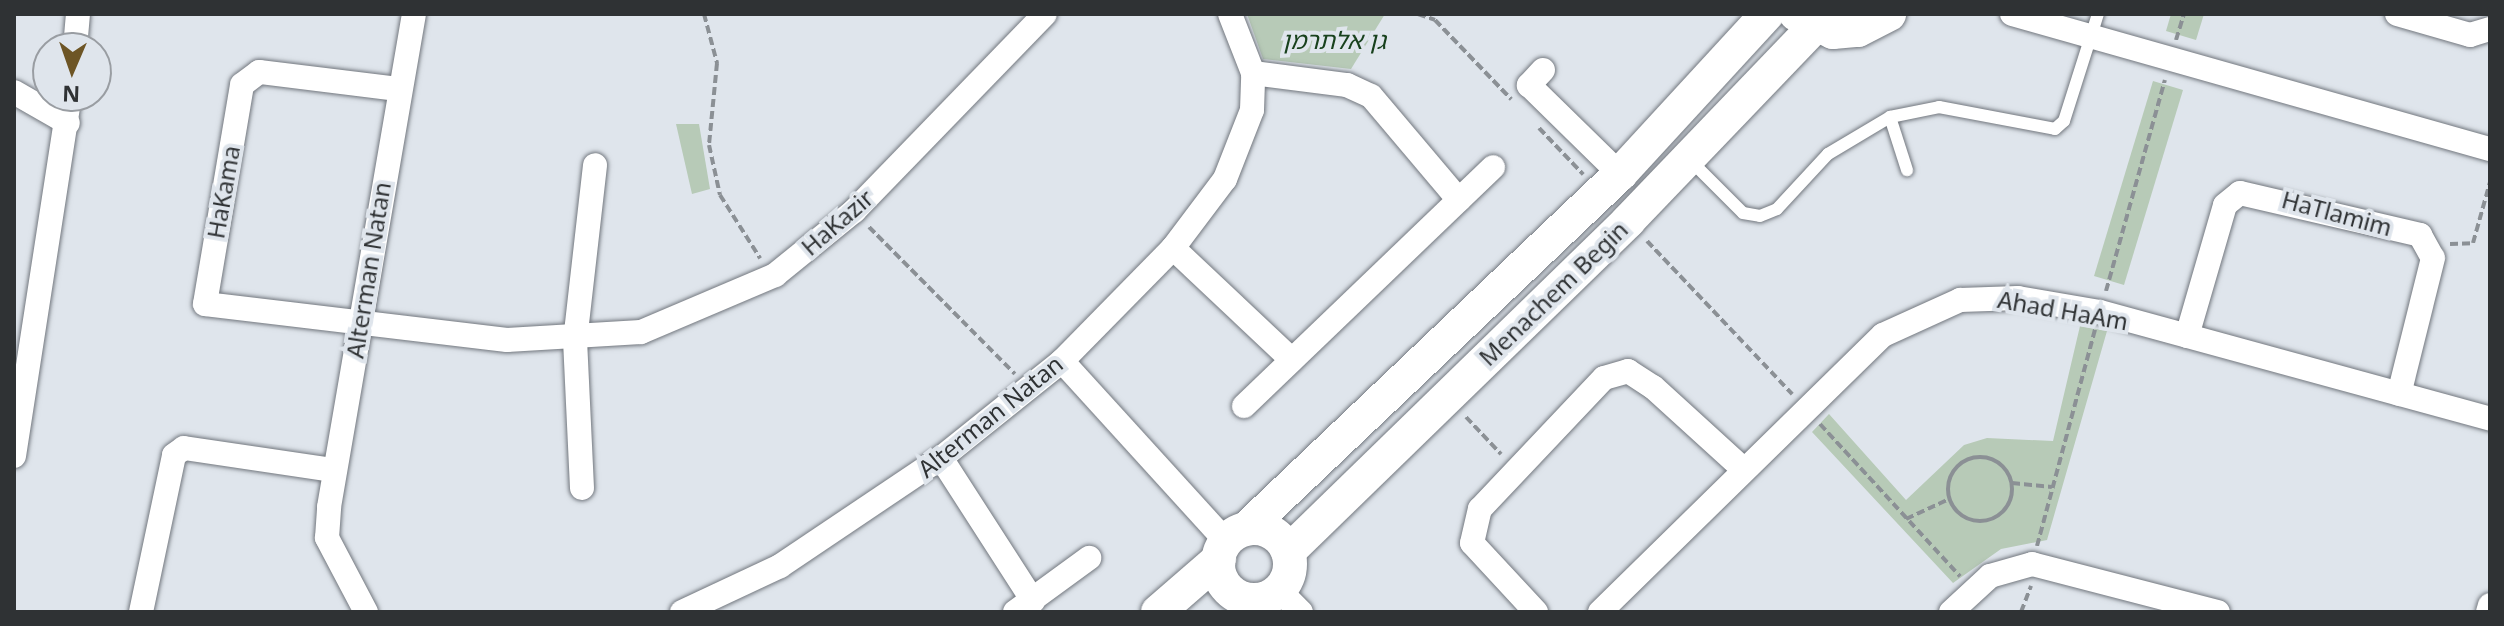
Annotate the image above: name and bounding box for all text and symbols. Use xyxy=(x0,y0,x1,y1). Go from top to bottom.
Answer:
park label: גן אלתרמן xyxy=(1282,26,1386,54)
north arrow xyxy=(32,32,112,112)
text: N xyxy=(62,80,81,109)
street label: HaKama xyxy=(201,143,245,241)
street label: Alterman Natan xyxy=(340,180,396,360)
street label: HaKazir xyxy=(795,183,879,261)
street label: HaTlamim xyxy=(2279,185,2395,241)
street label: Menachem Begin xyxy=(1473,215,1633,371)
street label: Ahad HaAm xyxy=(1996,284,2130,336)
street label: Alterman Natan xyxy=(912,349,1068,483)

